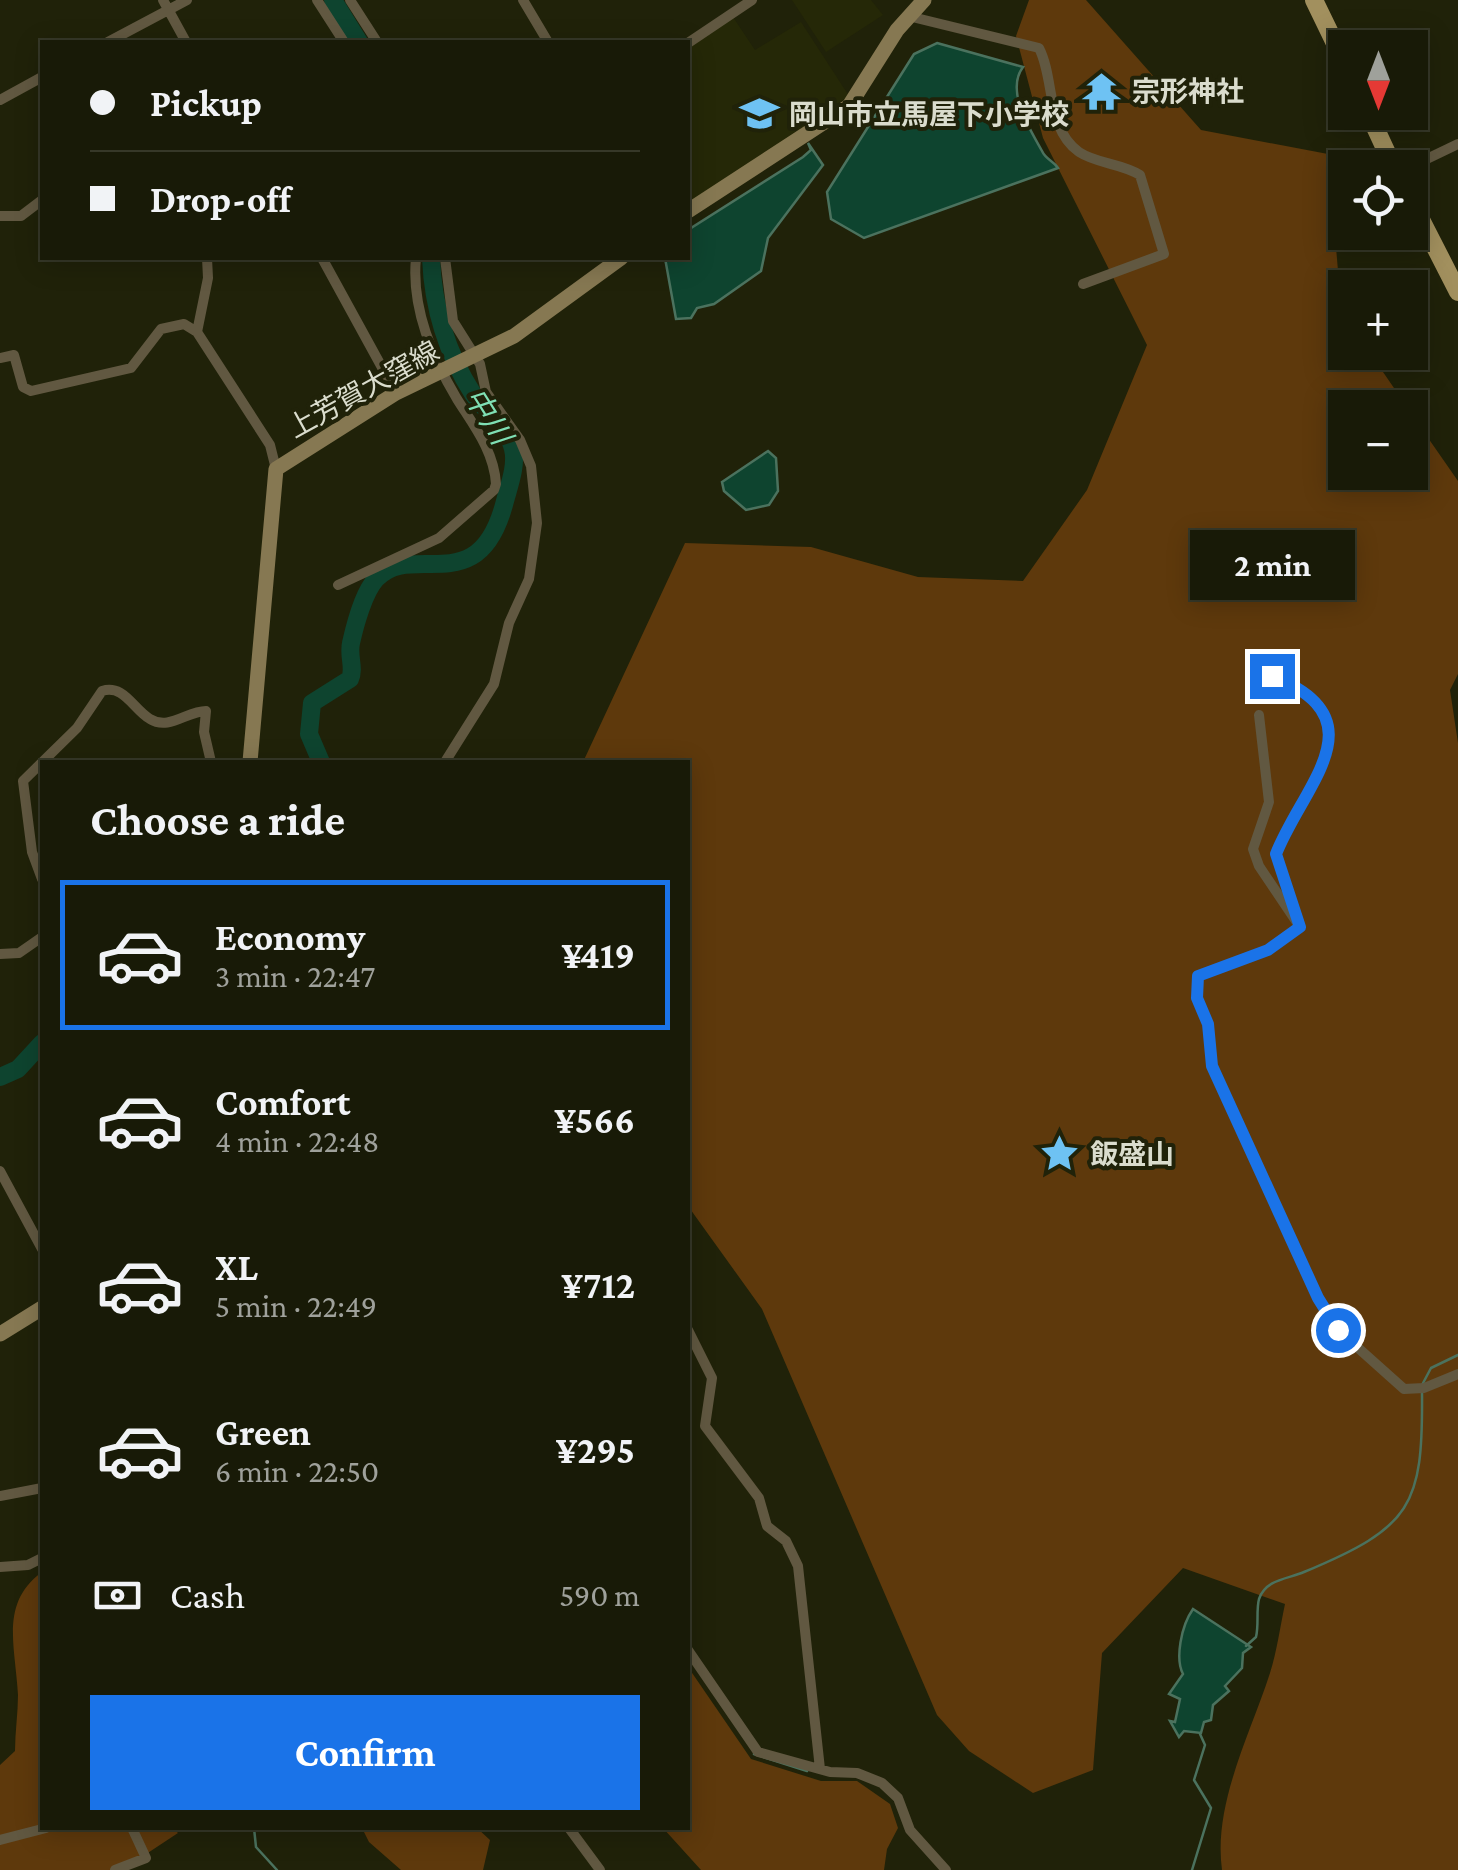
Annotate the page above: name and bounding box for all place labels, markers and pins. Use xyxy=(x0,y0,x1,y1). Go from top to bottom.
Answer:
temple icon: 宗形神社 xyxy=(1081,70,1123,112)
place label: 宗形神社 xyxy=(1132,76,1244,107)
school or university icon: 岡山市立馬屋下小学校 xyxy=(738,93,780,135)
place label: 岡山市立馬屋下小学校 xyxy=(789,99,1069,130)
place icon: 飯盛山 xyxy=(1039,1133,1081,1175)
place label: 飯盛山 xyxy=(1090,1139,1174,1170)

